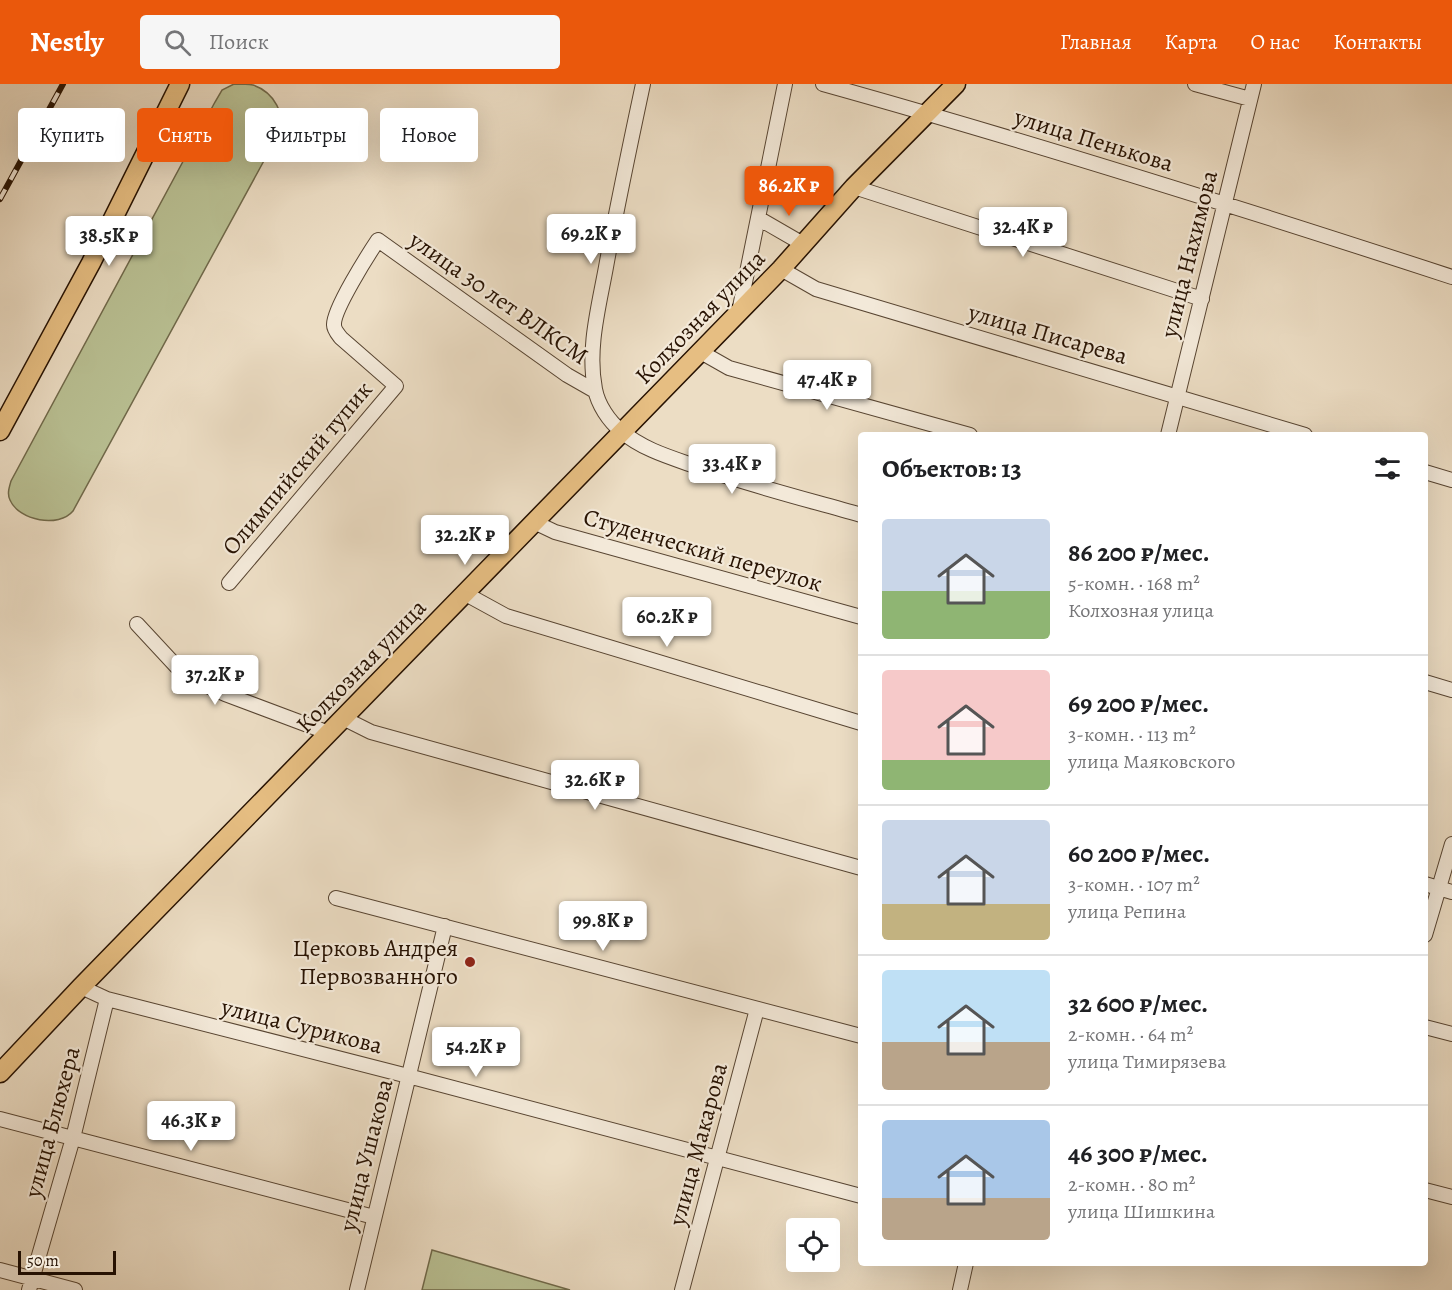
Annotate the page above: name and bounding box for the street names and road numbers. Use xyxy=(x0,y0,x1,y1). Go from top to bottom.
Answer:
street label: улица Пенькова xyxy=(1010,100,1177,179)
street label: улица Нахимова xyxy=(1153,167,1225,342)
street label: улица 30 лет ВЛКСМ xyxy=(402,224,595,372)
street label: Колхозная улица xyxy=(628,243,772,391)
street label: улица Писарева xyxy=(964,296,1131,372)
street label: Олимпийский тупик xyxy=(215,374,379,562)
street label: Студенческий переулок xyxy=(580,501,826,599)
street label: Колхозная улица xyxy=(289,592,433,740)
street label: улица Сурикова xyxy=(217,990,386,1061)
street label: улица Блюхера xyxy=(16,1043,88,1202)
street label: улица Макарова xyxy=(661,1059,735,1230)
street label: улица Ушакова xyxy=(331,1075,400,1236)

